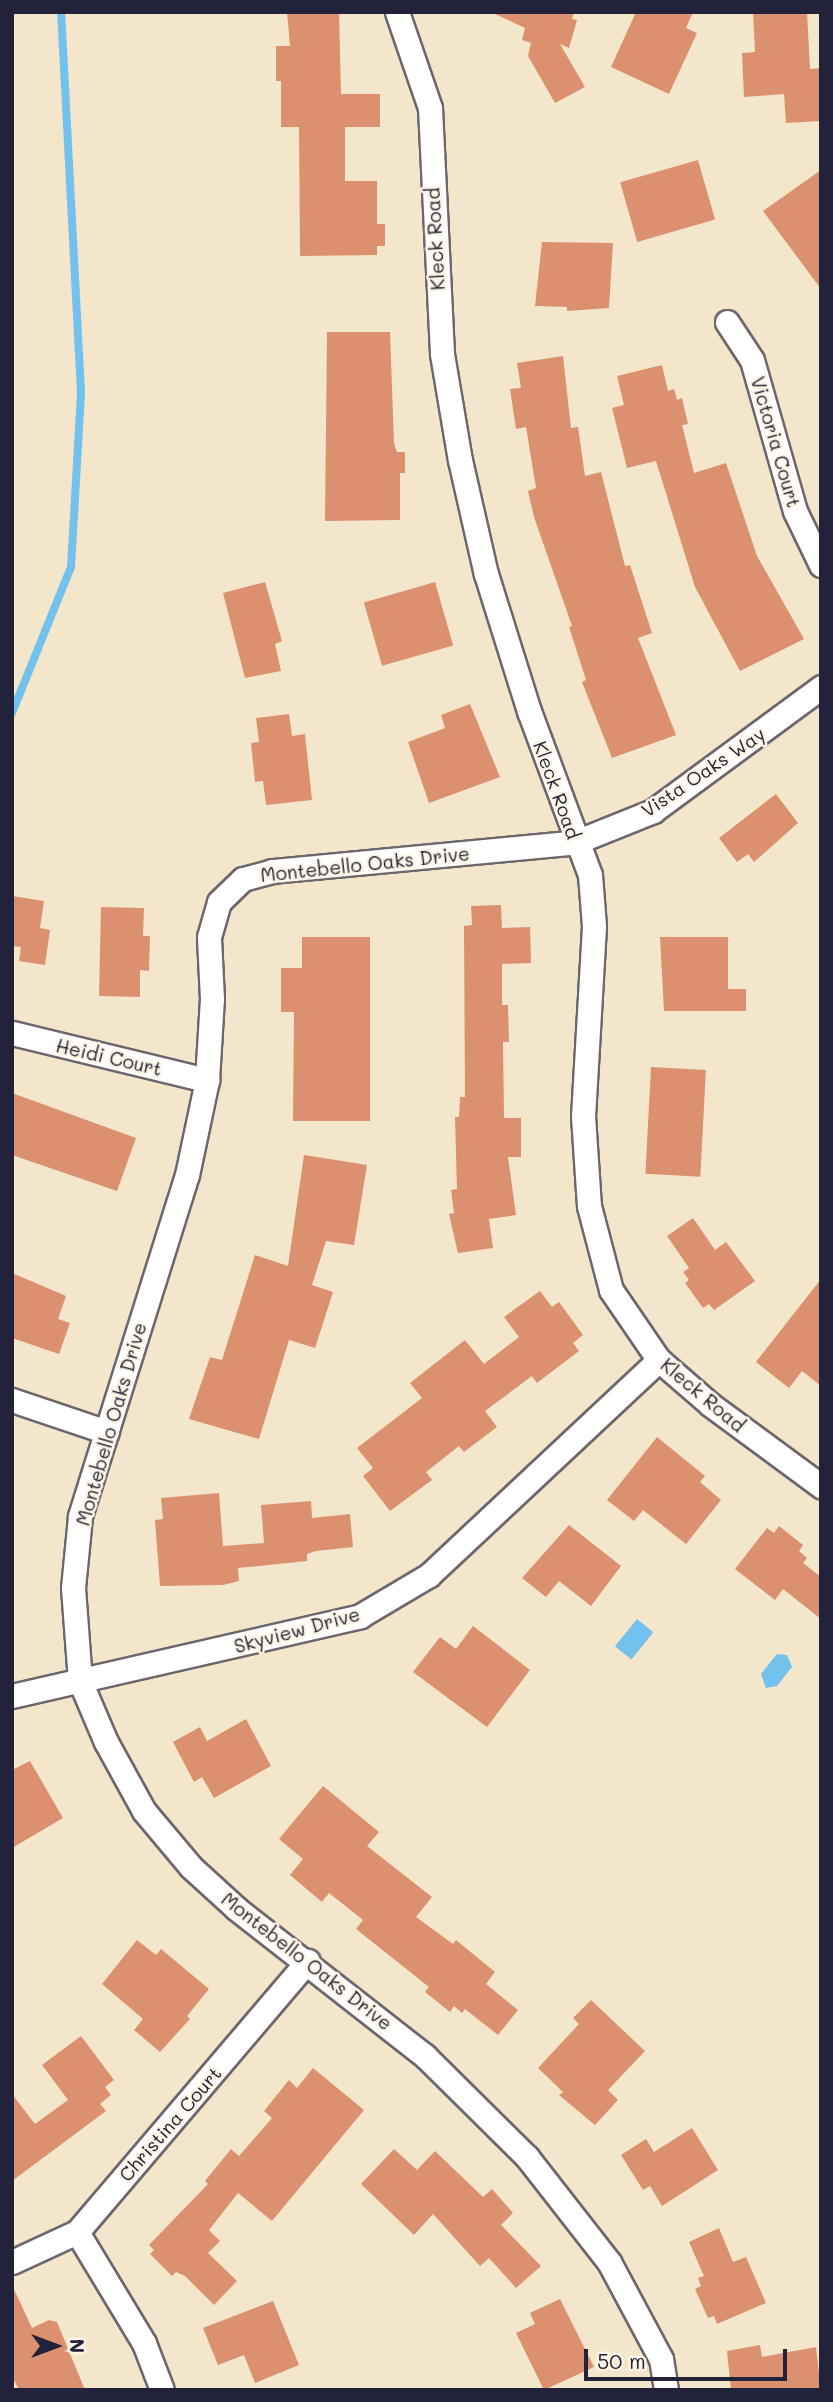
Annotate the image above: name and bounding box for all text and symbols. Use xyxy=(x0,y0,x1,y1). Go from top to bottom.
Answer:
street label: Kleck Road xyxy=(421,187,449,291)
street label: Victoria Court xyxy=(746,374,806,510)
street label: Vista Oaks Way xyxy=(637,722,769,822)
street label: Kleck Road xyxy=(529,738,585,842)
street label: Montebello Oaks Drive xyxy=(259,842,471,886)
street label: Heidi Court xyxy=(54,1034,164,1080)
street label: Montebello Oaks Drive xyxy=(71,1320,151,1528)
street label: Kleck Road xyxy=(656,1353,750,1437)
street label: Skyview Drive xyxy=(232,1602,362,1658)
street label: Montebello Oaks Drive xyxy=(217,1887,397,2035)
street label: Christina Court xyxy=(114,2062,226,2186)
north arrow xyxy=(21,2311,91,2381)
scale bar xyxy=(588,2336,791,2380)
text: N xyxy=(65,2339,90,2353)
text: 50 m xyxy=(597,2347,646,2374)

